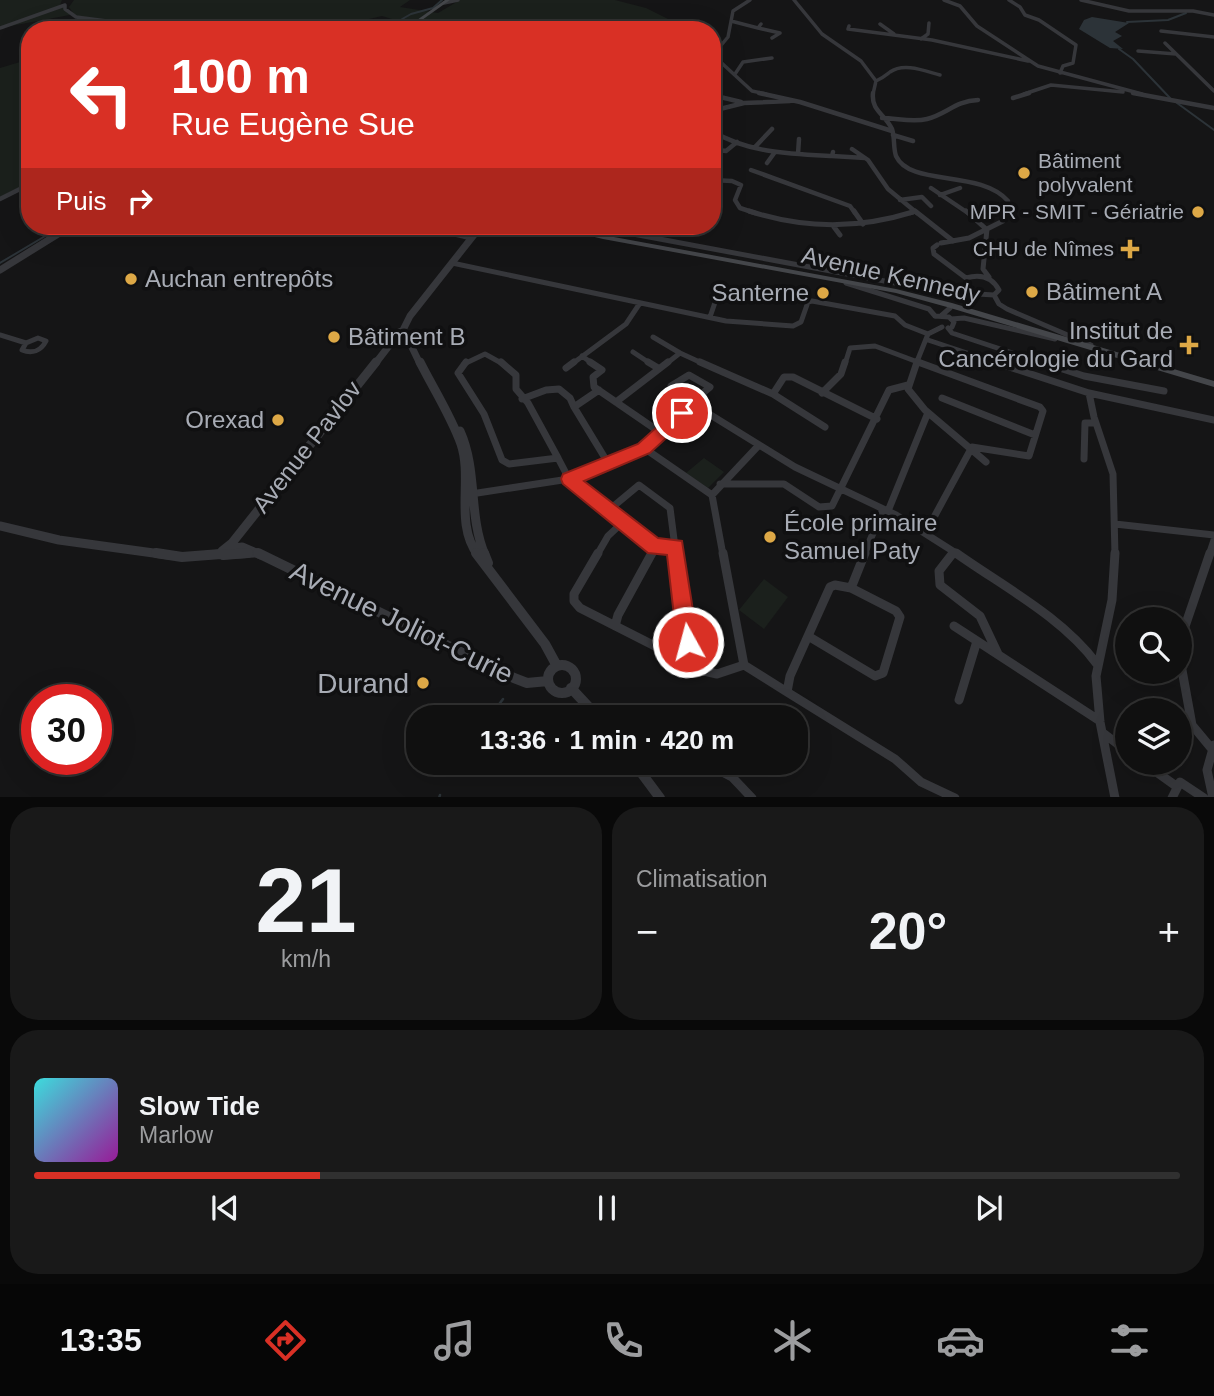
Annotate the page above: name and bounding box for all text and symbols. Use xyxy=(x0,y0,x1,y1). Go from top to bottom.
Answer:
icon: left xyxy=(56,49,147,140)
text: 100 m xyxy=(171,49,310,103)
text: Rue Eugène Sue xyxy=(171,106,415,142)
place label: Bâtiment polyvalent xyxy=(1038,149,1133,196)
marker: Bâtiment polyvalent xyxy=(1016,165,1032,181)
icon: right xyxy=(121,182,159,220)
text: Puis xyxy=(56,186,107,216)
place label: MPR - SMIT - Gériatrie xyxy=(970,200,1184,223)
marker: MPR - SMIT - Gériatrie xyxy=(1190,204,1206,220)
place label: CHU de Nîmes xyxy=(973,237,1114,260)
marker: CHU de Nîmes xyxy=(1120,239,1140,259)
street label: Avenue Kennedy xyxy=(799,241,983,308)
place label: Auchan entrepôts xyxy=(145,265,333,292)
marker: Auchan entrepôts xyxy=(123,271,139,287)
place label: Bâtiment A xyxy=(1046,278,1162,305)
place label: Santerne xyxy=(712,279,809,306)
marker: Bâtiment A xyxy=(1024,284,1040,300)
marker: Santerne xyxy=(815,285,831,301)
place label: Institut de Cancérologie du Gard xyxy=(938,317,1173,372)
place label: Bâtiment B xyxy=(348,323,465,350)
marker: Bâtiment B xyxy=(326,329,342,345)
marker: Institut de Cancérologie du Gard xyxy=(1179,335,1199,355)
street label: Avenue Pavlov xyxy=(247,375,366,518)
pin xyxy=(652,383,712,443)
icon: arrive xyxy=(663,394,701,432)
place label: Orexad xyxy=(185,406,264,433)
marker: Orexad xyxy=(270,412,286,428)
place label: École primaire Samuel Paty xyxy=(784,509,937,564)
marker: École primaire Samuel Paty xyxy=(762,529,778,545)
street label: Avenue Joliot-Curie xyxy=(285,555,518,690)
position arrow xyxy=(651,605,725,679)
map controls xyxy=(1115,607,1192,775)
button: search xyxy=(1115,607,1192,684)
place label: Durand xyxy=(317,668,409,699)
marker: Durand xyxy=(415,675,431,691)
speed limit sign: 30 xyxy=(21,684,112,775)
button: layers xyxy=(1115,698,1192,775)
text: 13:36 · 1 min · 420 m xyxy=(480,725,734,755)
text: 21 xyxy=(255,850,357,951)
text: Climatisation xyxy=(636,866,768,892)
text: 20° xyxy=(869,902,947,960)
text: − xyxy=(636,911,658,953)
text: + xyxy=(1158,911,1180,953)
text: km/h xyxy=(281,946,331,972)
text: Slow Tide xyxy=(139,1091,260,1121)
text: Marlow xyxy=(139,1122,213,1148)
icon: previous xyxy=(206,1189,244,1227)
icon: pause xyxy=(588,1189,626,1227)
icon: next xyxy=(970,1189,1008,1227)
icon: directions xyxy=(261,1316,310,1365)
icon: music xyxy=(430,1316,479,1365)
icon: phone xyxy=(599,1316,648,1365)
icon: climate xyxy=(768,1316,817,1365)
icon: car xyxy=(936,1316,985,1365)
icon: filters xyxy=(1105,1316,1154,1365)
text: 13:35 xyxy=(60,1322,142,1358)

